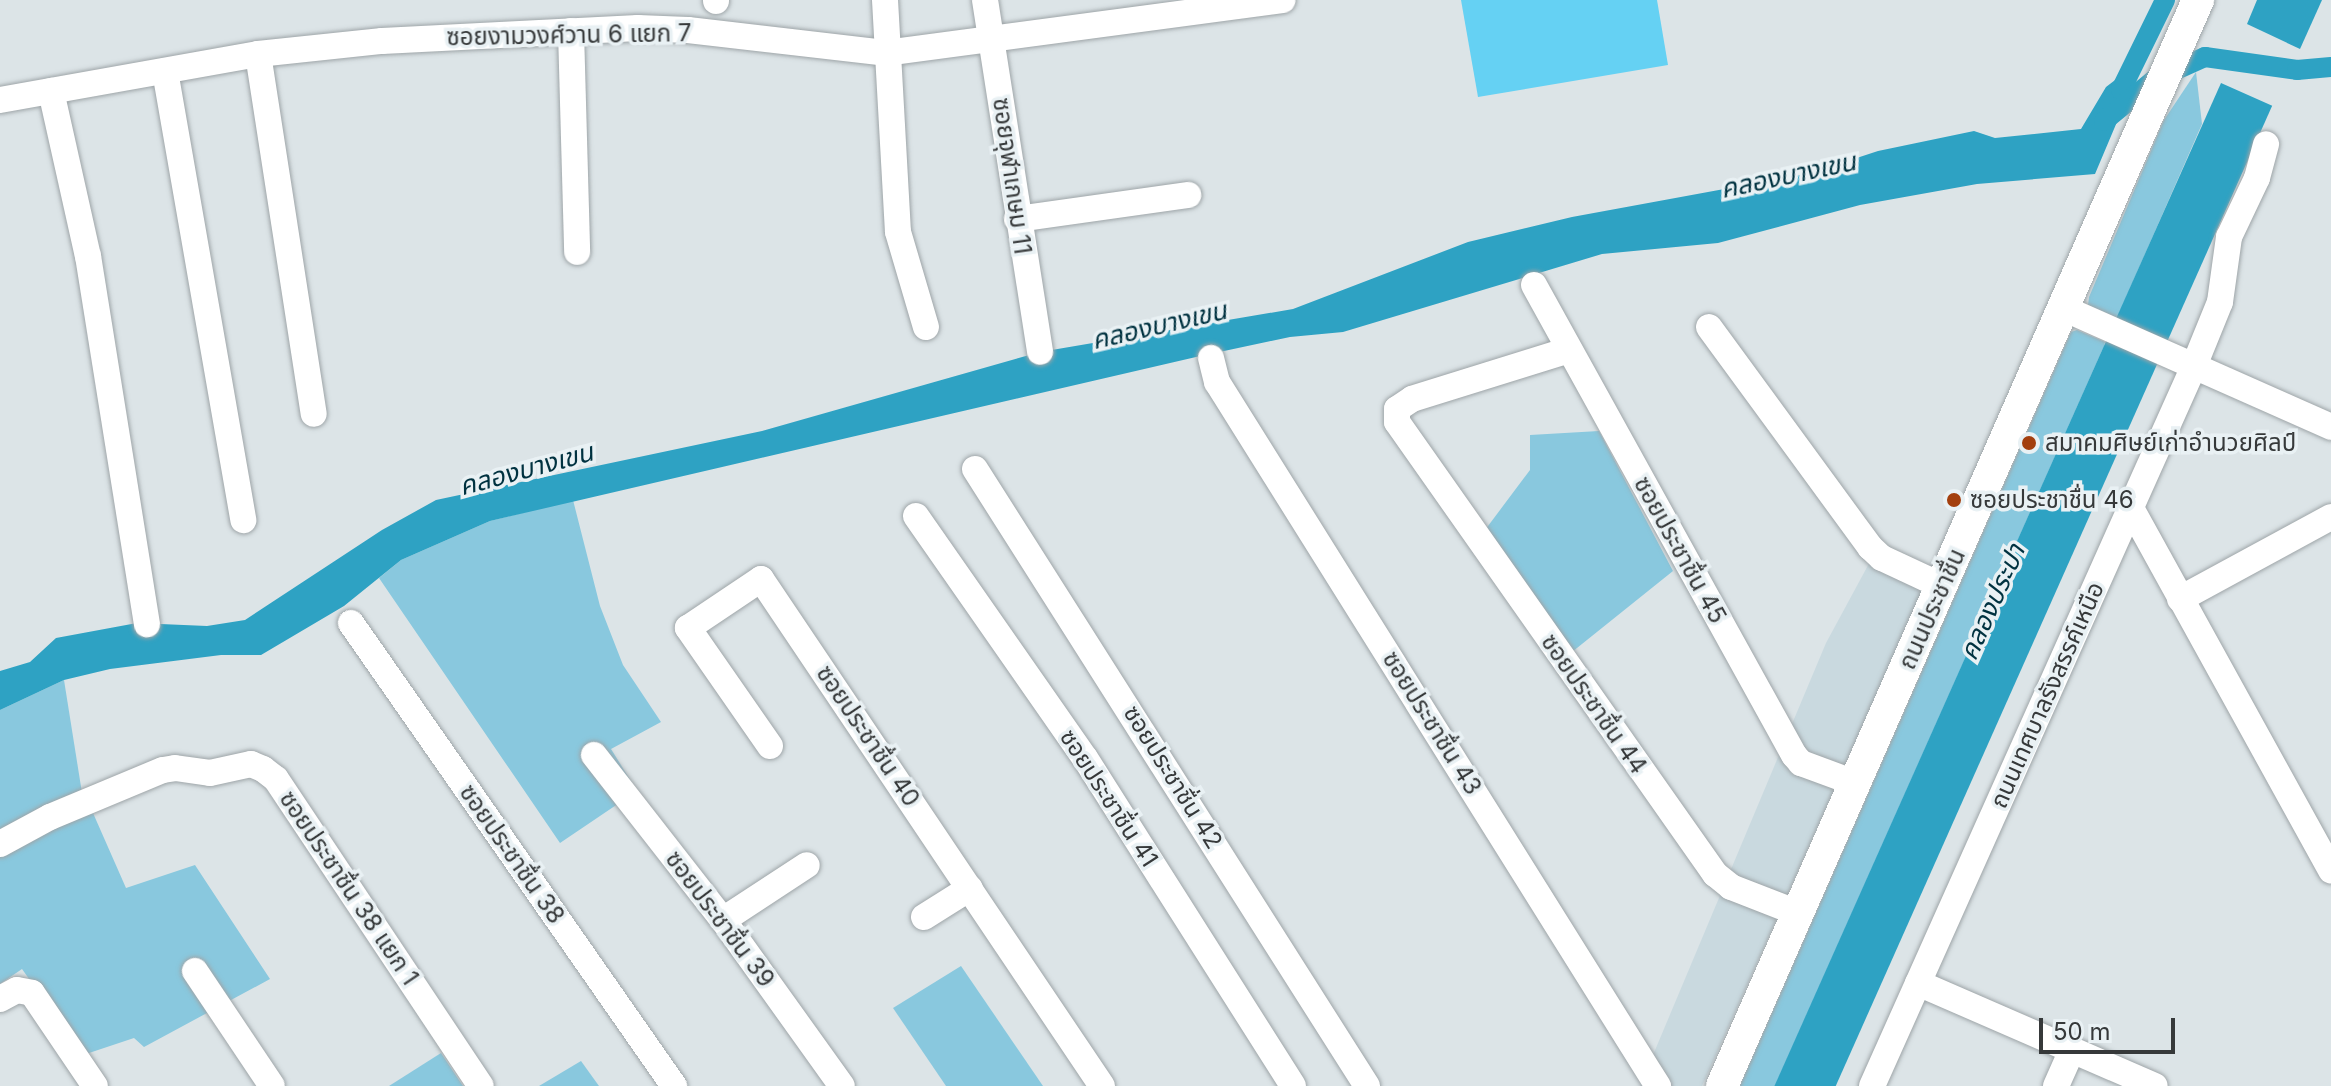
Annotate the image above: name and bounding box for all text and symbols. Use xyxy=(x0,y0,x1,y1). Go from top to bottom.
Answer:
street label: ซอยงามวงศ์วาน 6 แยก 7 xyxy=(446,18,692,52)
street label: ซอยจุฬาเกษม 11 xyxy=(987,96,1037,256)
water label: คลองบางเขน xyxy=(1718,145,1858,205)
water label: คลองบางเขน xyxy=(1089,294,1229,356)
place label: สมาคมศิษย์เก่าอํานวยศิลป์ xyxy=(2045,429,2296,457)
marker: สมาคมศิษย์เก่าอํานวยศิลป์ xyxy=(2020,434,2038,452)
water label: คลองบางเขน xyxy=(456,436,596,502)
street label: ซอยประชาชื่น 45 xyxy=(1628,472,1732,628)
place label: ซอยประชาชื่น 46 xyxy=(1970,486,2134,514)
marker: ซอยประชาชื่น 46 xyxy=(1945,491,1963,509)
water label: คลองประปา xyxy=(1953,539,2031,665)
street label: ถนนประชาชื่น xyxy=(1893,544,1971,674)
street label: ถนนเทศบาลรังสรรค์เหนือ xyxy=(1984,577,2110,813)
street label: ซอยประชาชื่น 44 xyxy=(1535,628,1653,780)
street label: ซอยประชาชื่น 43 xyxy=(1376,646,1488,800)
street label: ซอยประชาชื่น 40 xyxy=(810,660,926,812)
street label: ซอยประชาชื่น 42 xyxy=(1117,700,1229,854)
street label: ซอยประชาชื่น 41 xyxy=(1054,724,1164,872)
street label: ซอยประชาชื่น 38 xyxy=(453,779,571,929)
street label: ซอยประชาชื่น 38 แยก 1 xyxy=(273,786,425,990)
street label: ซอยประชาชื่น 39 xyxy=(659,845,781,993)
scale bar xyxy=(2043,1002,2179,1052)
text: 50 m xyxy=(2053,1017,2111,1046)

